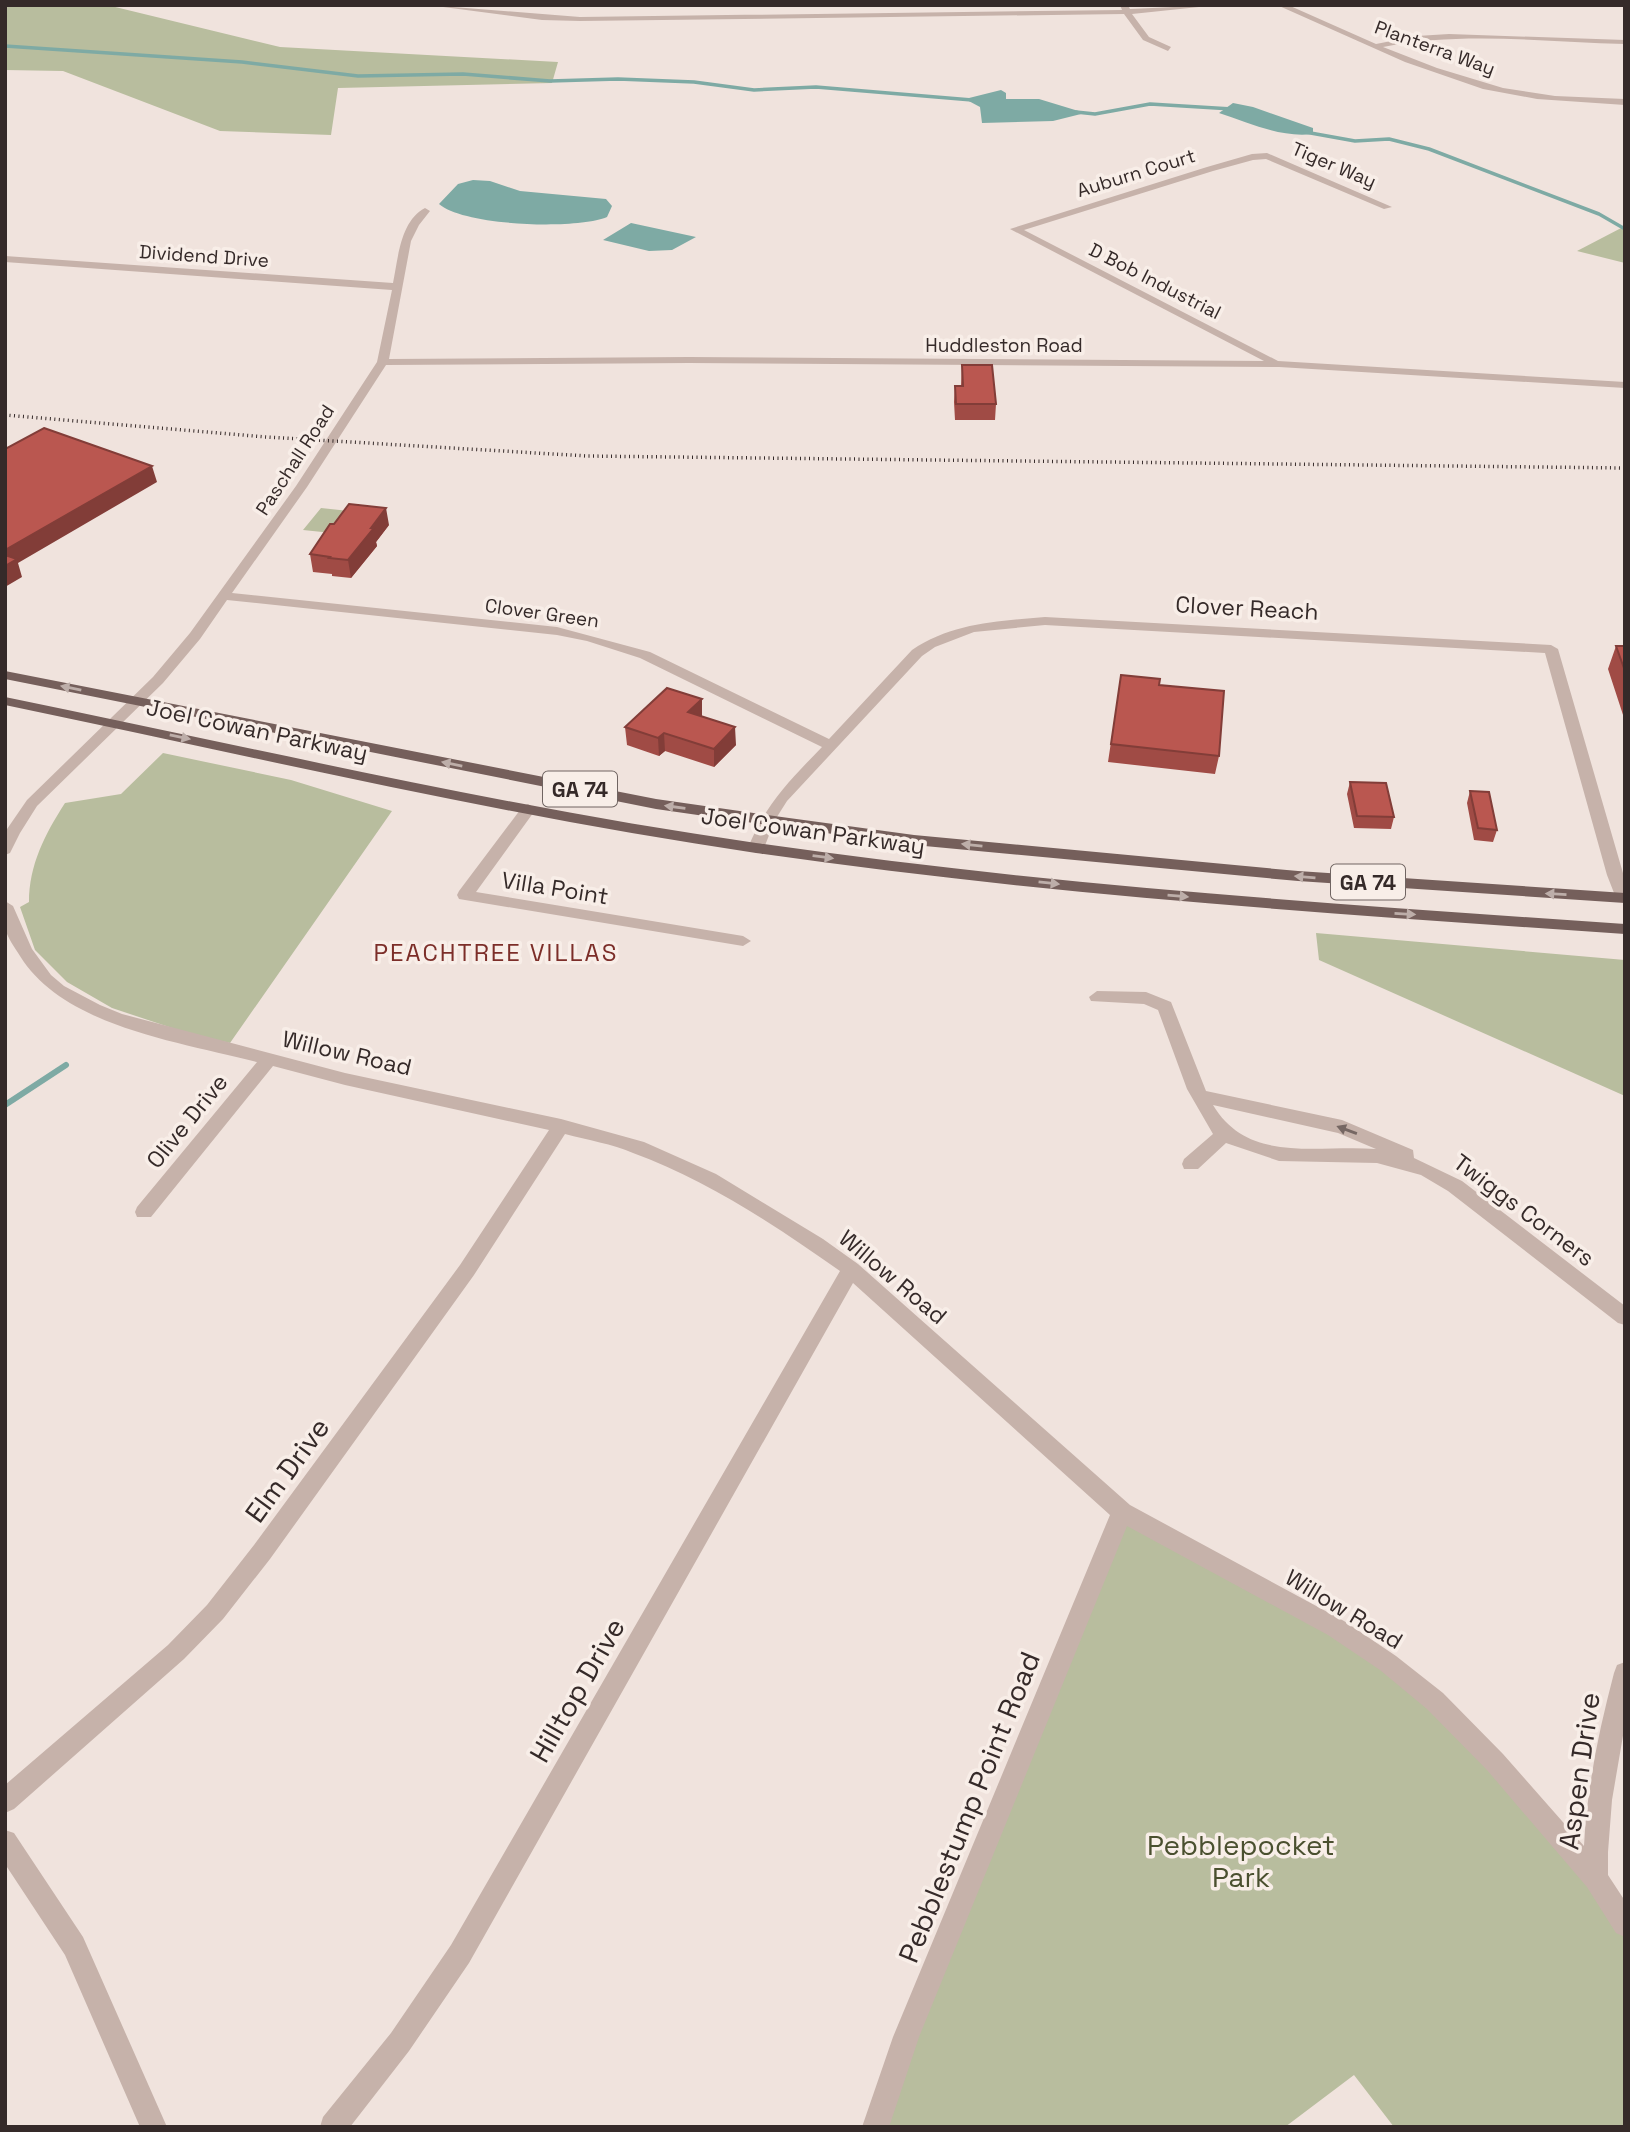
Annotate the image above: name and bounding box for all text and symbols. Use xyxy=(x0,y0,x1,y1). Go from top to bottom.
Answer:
street label: Planterra Way xyxy=(1371,15,1499,81)
street label: Tiger Way xyxy=(1288,136,1380,194)
street label: Auburn Court xyxy=(1074,143,1198,203)
street label: D Bob Industrial xyxy=(1085,237,1225,325)
street label: Dividend Drive xyxy=(138,239,270,273)
street label: Huddleston Road xyxy=(925,333,1083,358)
street label: Paschall Road xyxy=(250,400,340,520)
street label: Clover Reach xyxy=(1175,589,1319,627)
street label: Clover Green xyxy=(483,593,601,633)
one-way arrow xyxy=(60,682,82,693)
street label: Joel Cowan Parkway xyxy=(143,692,371,768)
one-way arrow xyxy=(169,732,191,743)
one-way arrow xyxy=(441,759,463,770)
road number: GA 74 xyxy=(543,772,617,806)
street label: Joel Cowan Parkway xyxy=(699,800,927,862)
one-way arrow xyxy=(664,801,686,812)
one-way arrow xyxy=(961,839,983,850)
one-way arrow xyxy=(813,851,835,862)
road number: GA 74 xyxy=(1331,864,1405,900)
street label: Villa Point xyxy=(499,865,611,911)
one-way arrow xyxy=(1294,871,1316,882)
one-way arrow xyxy=(1039,877,1061,888)
one-way arrow xyxy=(1545,888,1567,899)
one-way arrow xyxy=(1167,891,1189,902)
one-way arrow xyxy=(1394,909,1416,920)
district label: PEACHTREE VILLAS xyxy=(374,937,618,968)
street label: Willow Road xyxy=(279,1024,415,1082)
street label: Olive Drive xyxy=(140,1068,234,1174)
one-way arrow xyxy=(1337,1124,1358,1135)
street label: Twiggs Corners xyxy=(1447,1147,1601,1273)
street label: Willow Road xyxy=(833,1223,953,1331)
street label: Elm Drive xyxy=(237,1410,337,1530)
street label: Willow Road xyxy=(1280,1562,1408,1656)
street label: Hilltop Drive xyxy=(521,1611,633,1769)
street label: Pebblestump Point Road xyxy=(890,1646,1048,1968)
street label: Aspen Drive xyxy=(1550,1690,1608,1852)
park label: Pebblepocket Park xyxy=(1147,1827,1335,1895)

